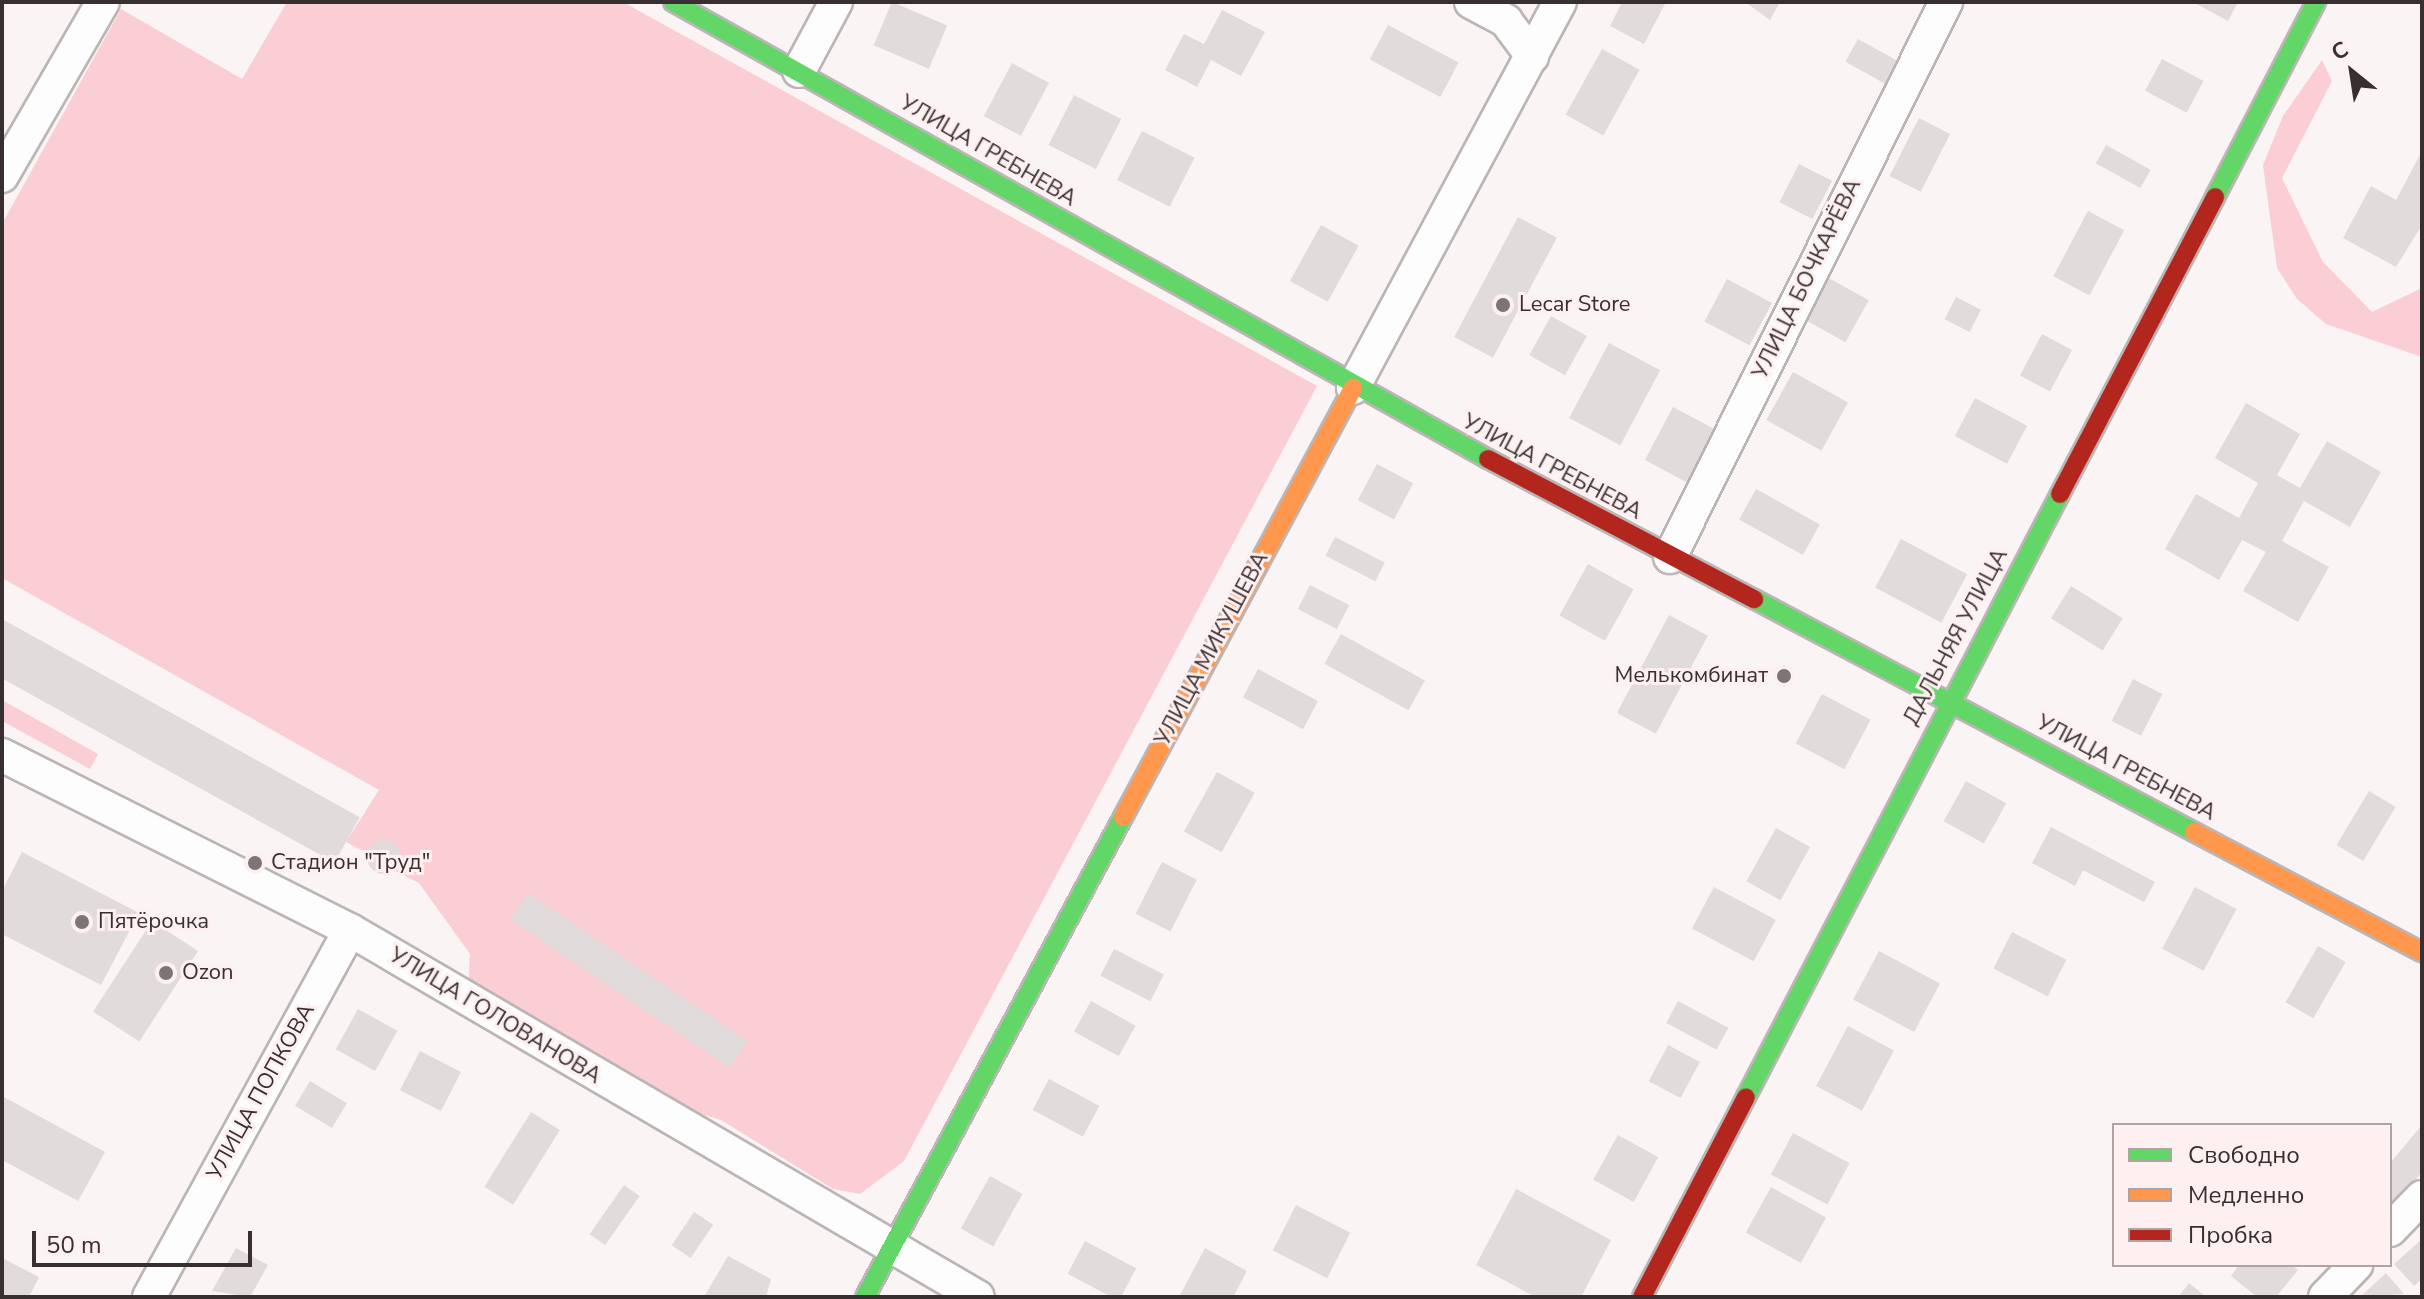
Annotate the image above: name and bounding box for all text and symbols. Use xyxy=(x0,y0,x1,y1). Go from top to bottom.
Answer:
north arrow xyxy=(2312,32,2392,112)
text: С xyxy=(2326,34,2354,68)
street label: УЛИЦА ГРЕБНЕВА xyxy=(895,90,1081,212)
street label: УЛИЦА БОЧКАРЁВА xyxy=(1747,175,1867,383)
place label: Lecar Store xyxy=(1519,292,1631,318)
marker: Lecar Store xyxy=(1494,296,1512,314)
street label: УЛИЦА ГРЕБНЕВА xyxy=(1458,409,1646,525)
street label: ДАЛЬНЯЯ УЛИЦА xyxy=(1898,544,2014,730)
street label: УЛИЦА МИКУШЕВА xyxy=(1150,548,1274,750)
place label: Мелькомбинат xyxy=(1614,663,1768,689)
marker: Мелькомбинат xyxy=(1775,667,1793,685)
street label: УЛИЦА ГРЕБНЕВА xyxy=(2032,710,2220,826)
place label: Стадион "Труд" xyxy=(271,850,430,876)
marker: Стадион "Труд" xyxy=(246,854,264,872)
place label: Пятёрочка xyxy=(98,909,209,935)
marker: Пятёрочка xyxy=(73,913,91,931)
street label: УЛИЦА ГОЛОВАНОВА xyxy=(384,942,606,1090)
place label: Ozon xyxy=(182,960,234,986)
marker: Ozon xyxy=(157,964,175,982)
street label: УЛИЦА ПОПКОВА xyxy=(202,999,320,1185)
legend xyxy=(2112,1123,2392,1267)
text: Свободно xyxy=(2188,1139,2300,1171)
text: Медленно xyxy=(2188,1179,2304,1211)
scale bar xyxy=(36,1215,256,1265)
text: Пробка xyxy=(2188,1219,2273,1251)
text: 50 m xyxy=(46,1229,102,1261)

